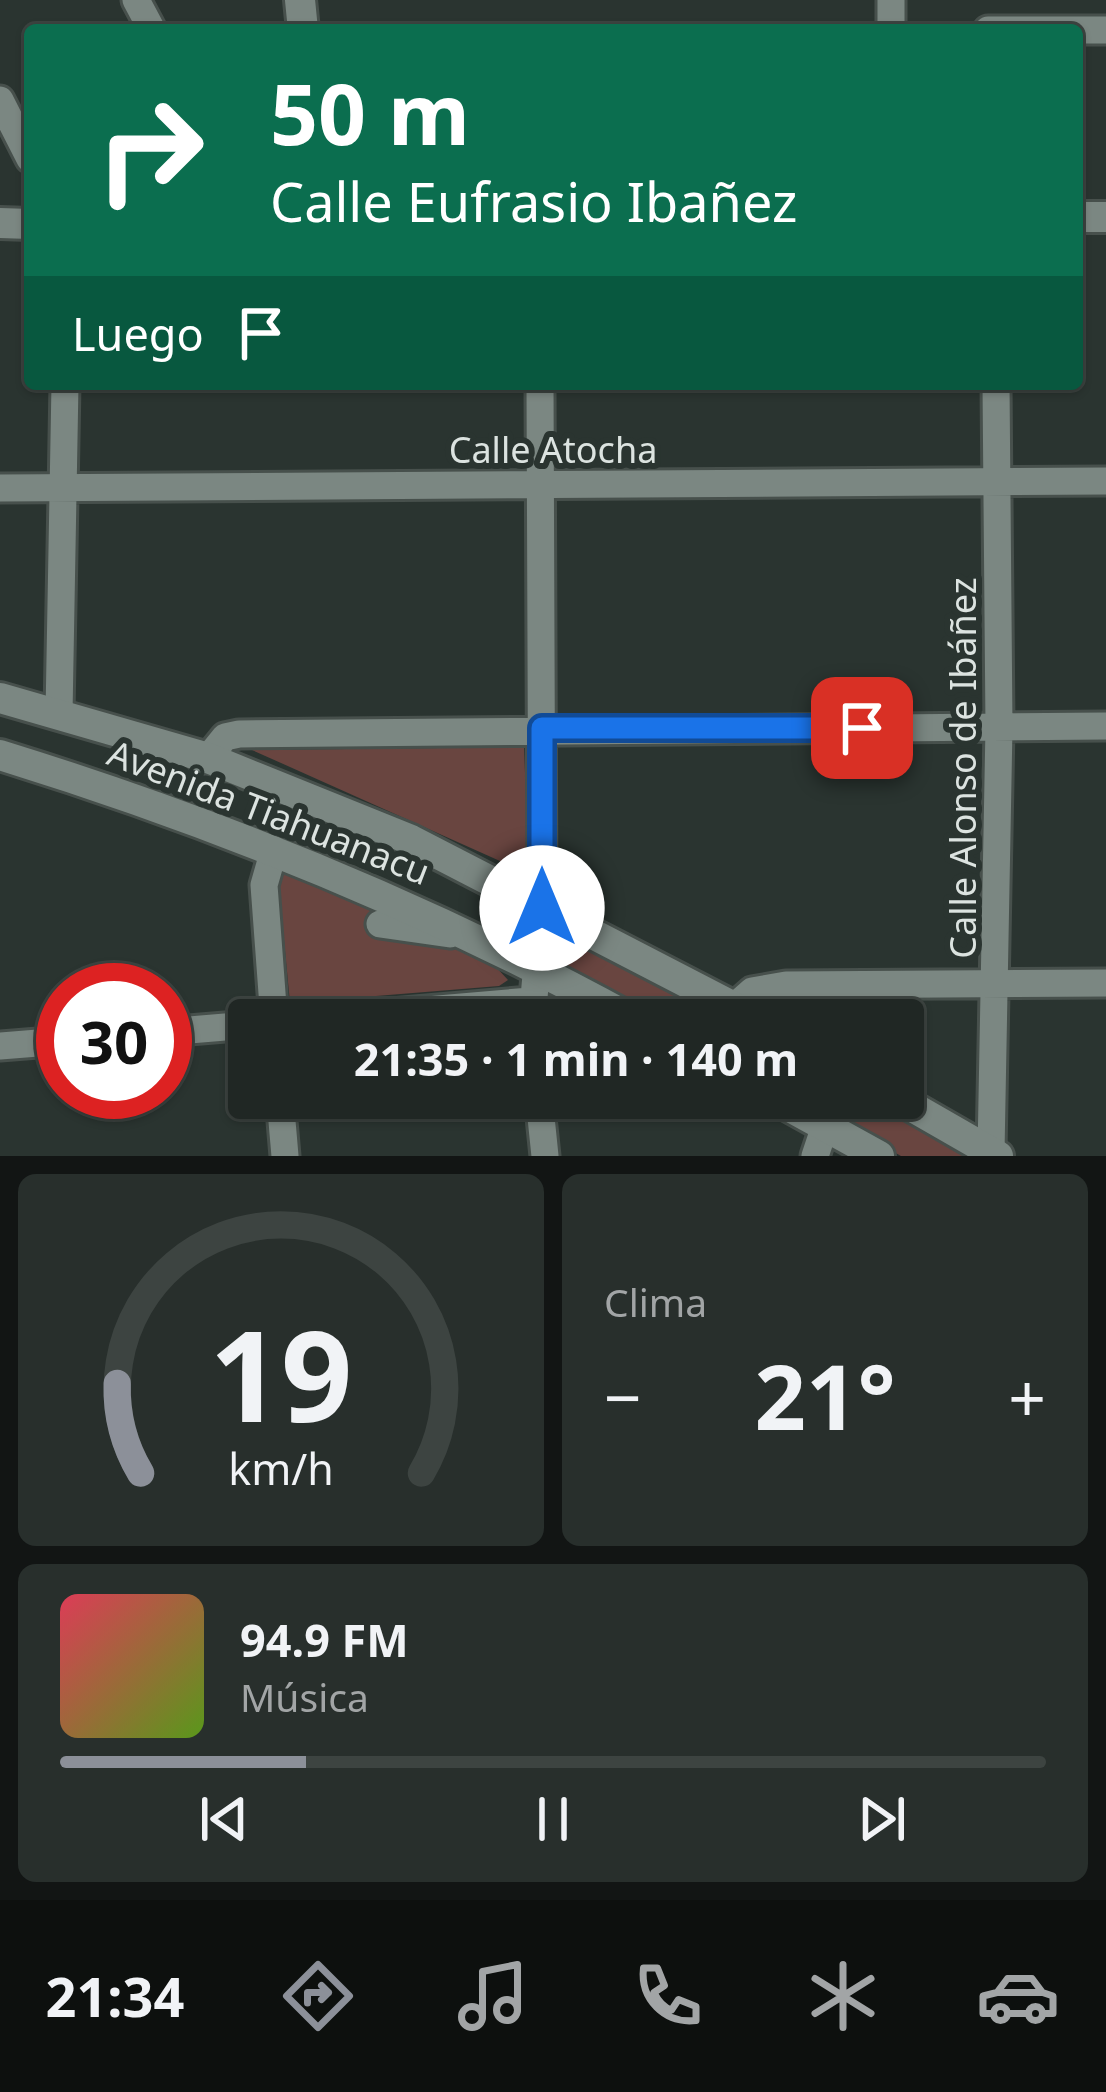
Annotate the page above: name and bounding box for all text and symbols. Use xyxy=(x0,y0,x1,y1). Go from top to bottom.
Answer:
text: 50 m xyxy=(270,55,470,170)
icon: right xyxy=(72,72,228,228)
text: Calle Eufrasio Ibañez xyxy=(270,164,797,238)
icon: arrive xyxy=(228,300,294,366)
text: Luego xyxy=(72,303,204,364)
street label: Calle Atocha xyxy=(449,425,657,474)
street label: Calle Alonso de Ibáñez xyxy=(938,577,987,959)
pin xyxy=(811,677,913,779)
icon: arrive xyxy=(829,695,895,761)
street label: Avenida Tiahuanacu xyxy=(101,728,437,896)
position arrow xyxy=(479,845,605,971)
speed limit sign: 30 xyxy=(36,963,192,1119)
text: 21:35 · 1 min · 140 m xyxy=(354,1028,798,1089)
text: Clima xyxy=(604,1275,707,1328)
text: 19 xyxy=(210,1289,352,1459)
text: 21° xyxy=(754,1334,896,1456)
text: − xyxy=(604,1351,642,1441)
text: + xyxy=(1008,1351,1046,1441)
text: km/h xyxy=(228,1439,334,1498)
text: 94.9 FM xyxy=(240,1609,409,1670)
text: Música xyxy=(240,1670,369,1723)
icon: previous xyxy=(191,1786,257,1852)
icon: pause xyxy=(520,1786,586,1852)
icon: next xyxy=(849,1786,915,1852)
icon: directions xyxy=(276,1954,360,2038)
icon: music xyxy=(451,1954,535,2038)
icon: phone xyxy=(626,1954,710,2038)
icon: climate xyxy=(801,1954,885,2038)
icon: car xyxy=(976,1954,1060,2038)
text: 21:34 xyxy=(46,1959,184,2033)

